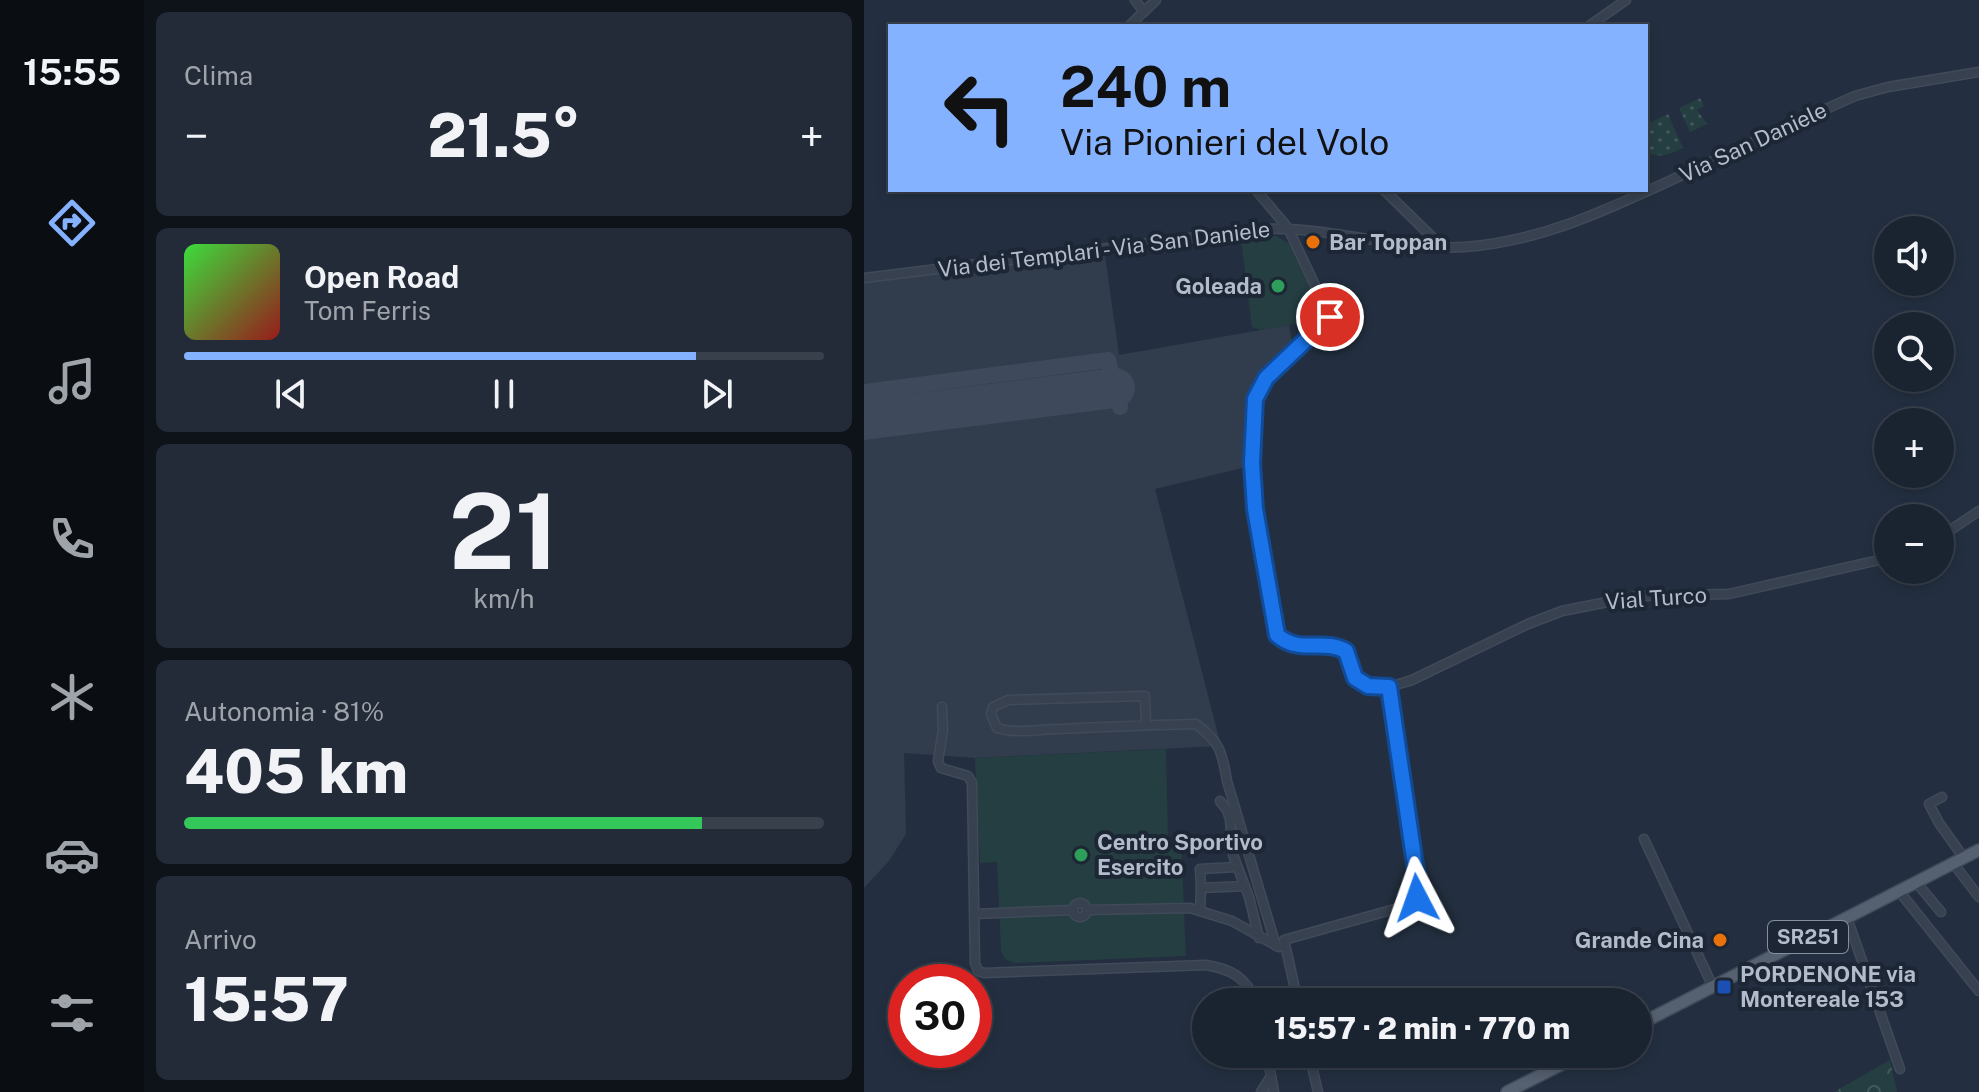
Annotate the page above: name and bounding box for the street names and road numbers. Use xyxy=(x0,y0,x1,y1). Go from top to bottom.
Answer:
street label: Via San Daniele xyxy=(1675,97,1831,187)
street label: Via dei Templari - Via San Daniele xyxy=(936,216,1272,282)
street label: Vial Turco xyxy=(1604,581,1708,615)
road number: SR251 xyxy=(1768,921,1848,953)

